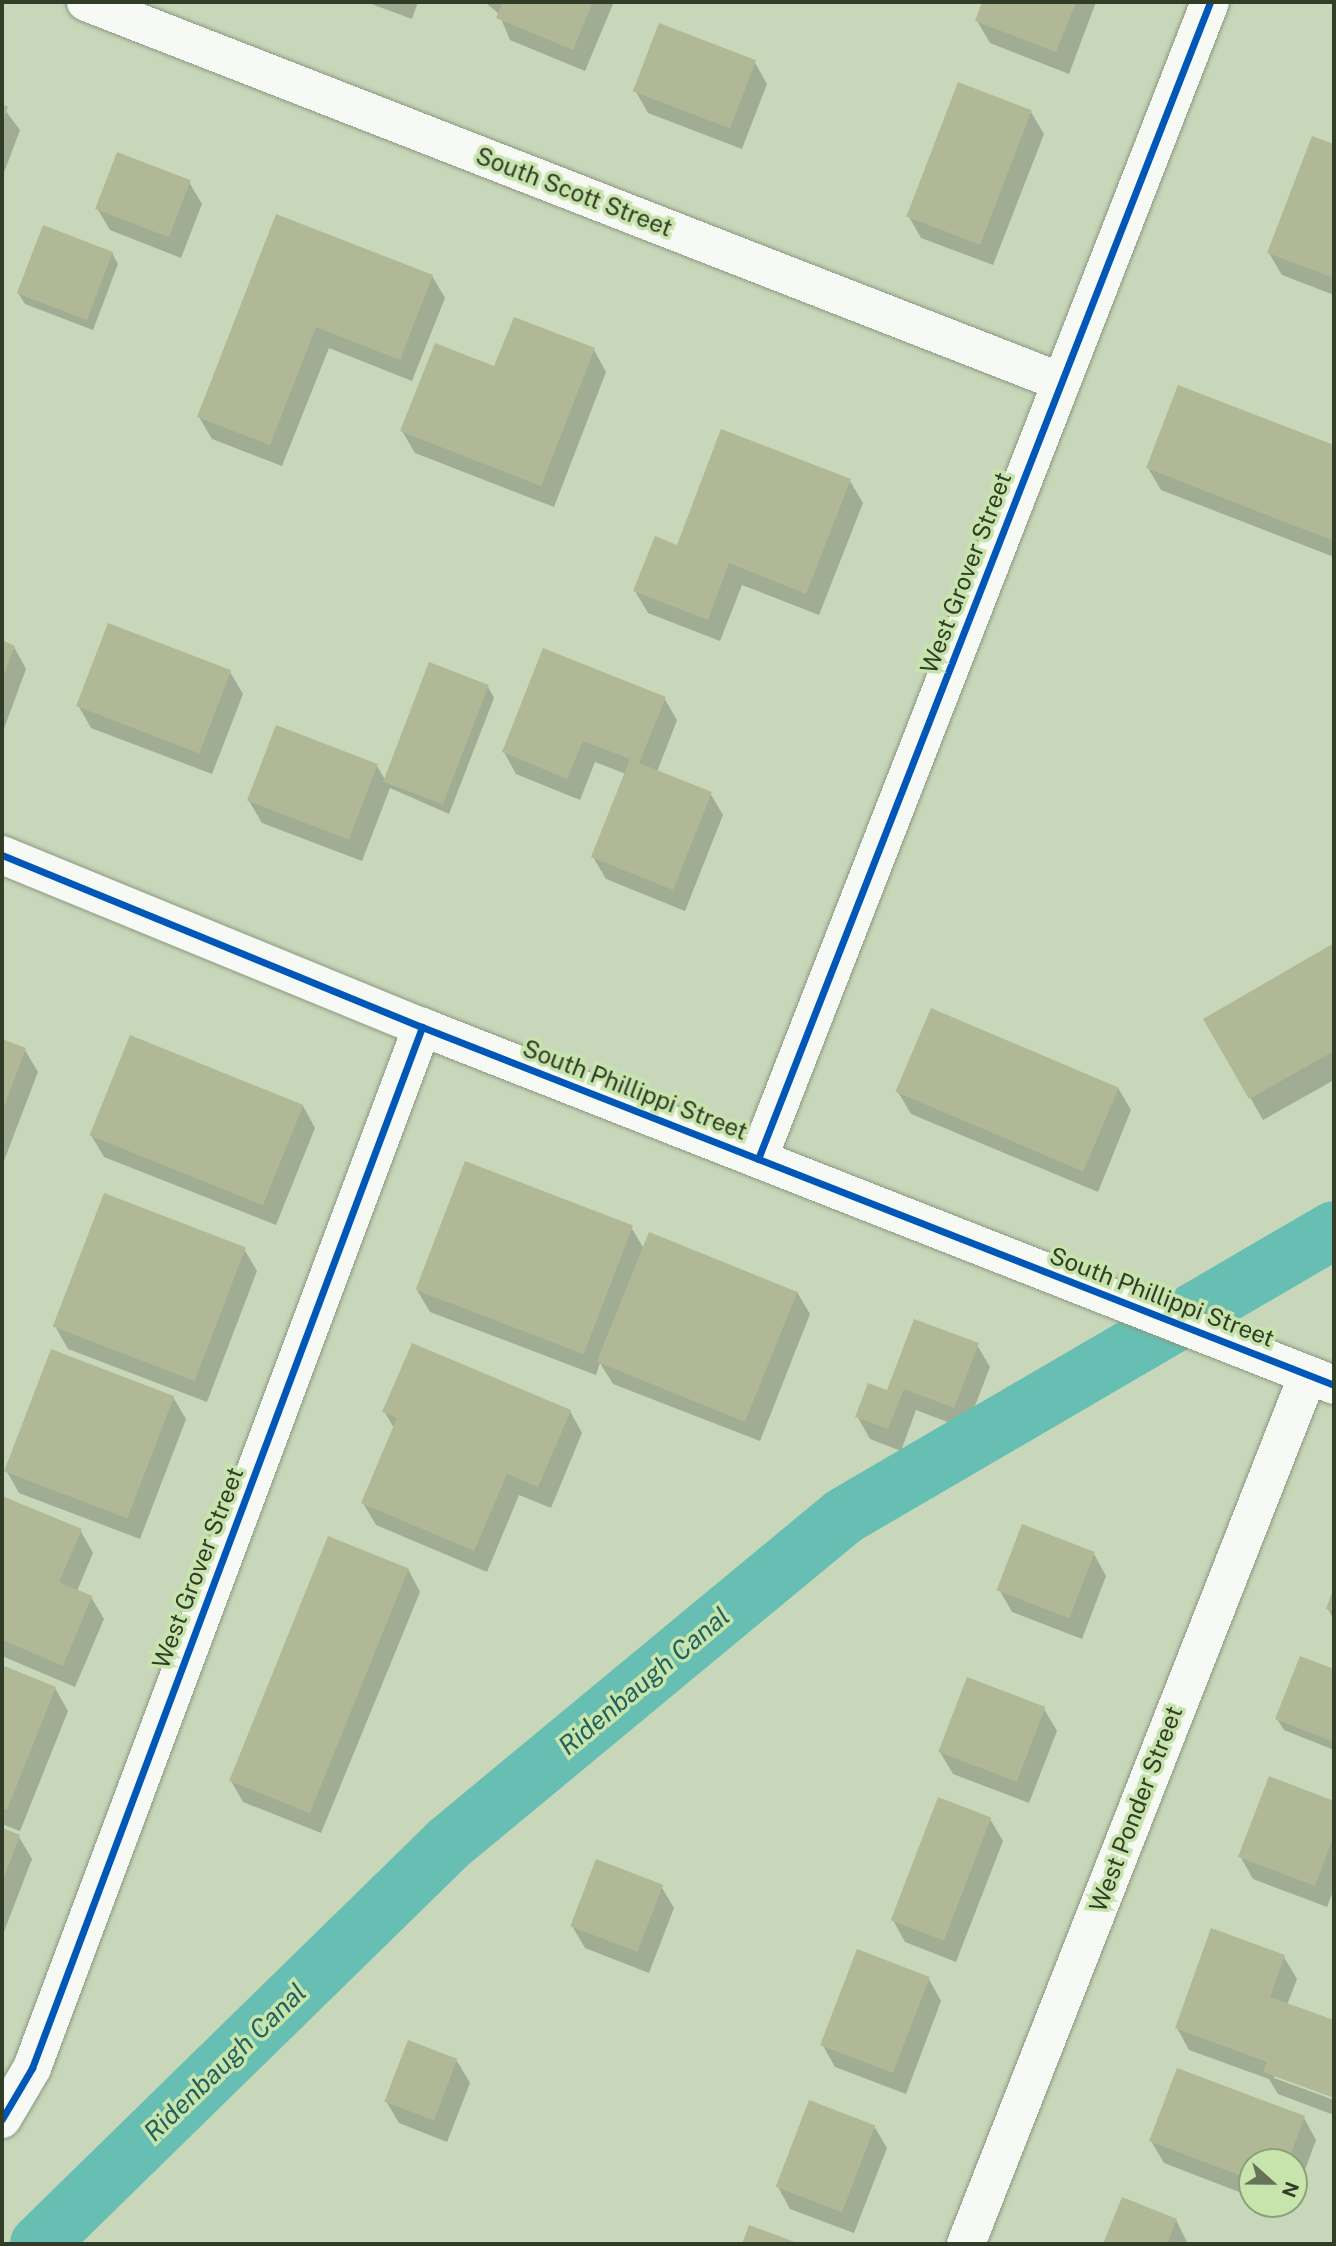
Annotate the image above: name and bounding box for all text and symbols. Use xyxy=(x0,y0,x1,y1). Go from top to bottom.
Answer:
street label: South Scott Street xyxy=(472,141,676,243)
street label: West Grover Street xyxy=(914,468,1018,678)
street label: South Phillippi Street xyxy=(519,1034,751,1146)
street label: South Phillippi Street xyxy=(1046,1241,1278,1353)
street label: West Grover Street xyxy=(146,1463,250,1673)
water label: Ridenbaugh Canal xyxy=(552,1600,736,1762)
street label: West Ponder Street xyxy=(1083,1702,1189,1916)
water label: Ridenbaugh Canal xyxy=(137,1977,313,2147)
north arrow xyxy=(1238,2148,1308,2218)
text: N xyxy=(1278,2179,1304,2201)

